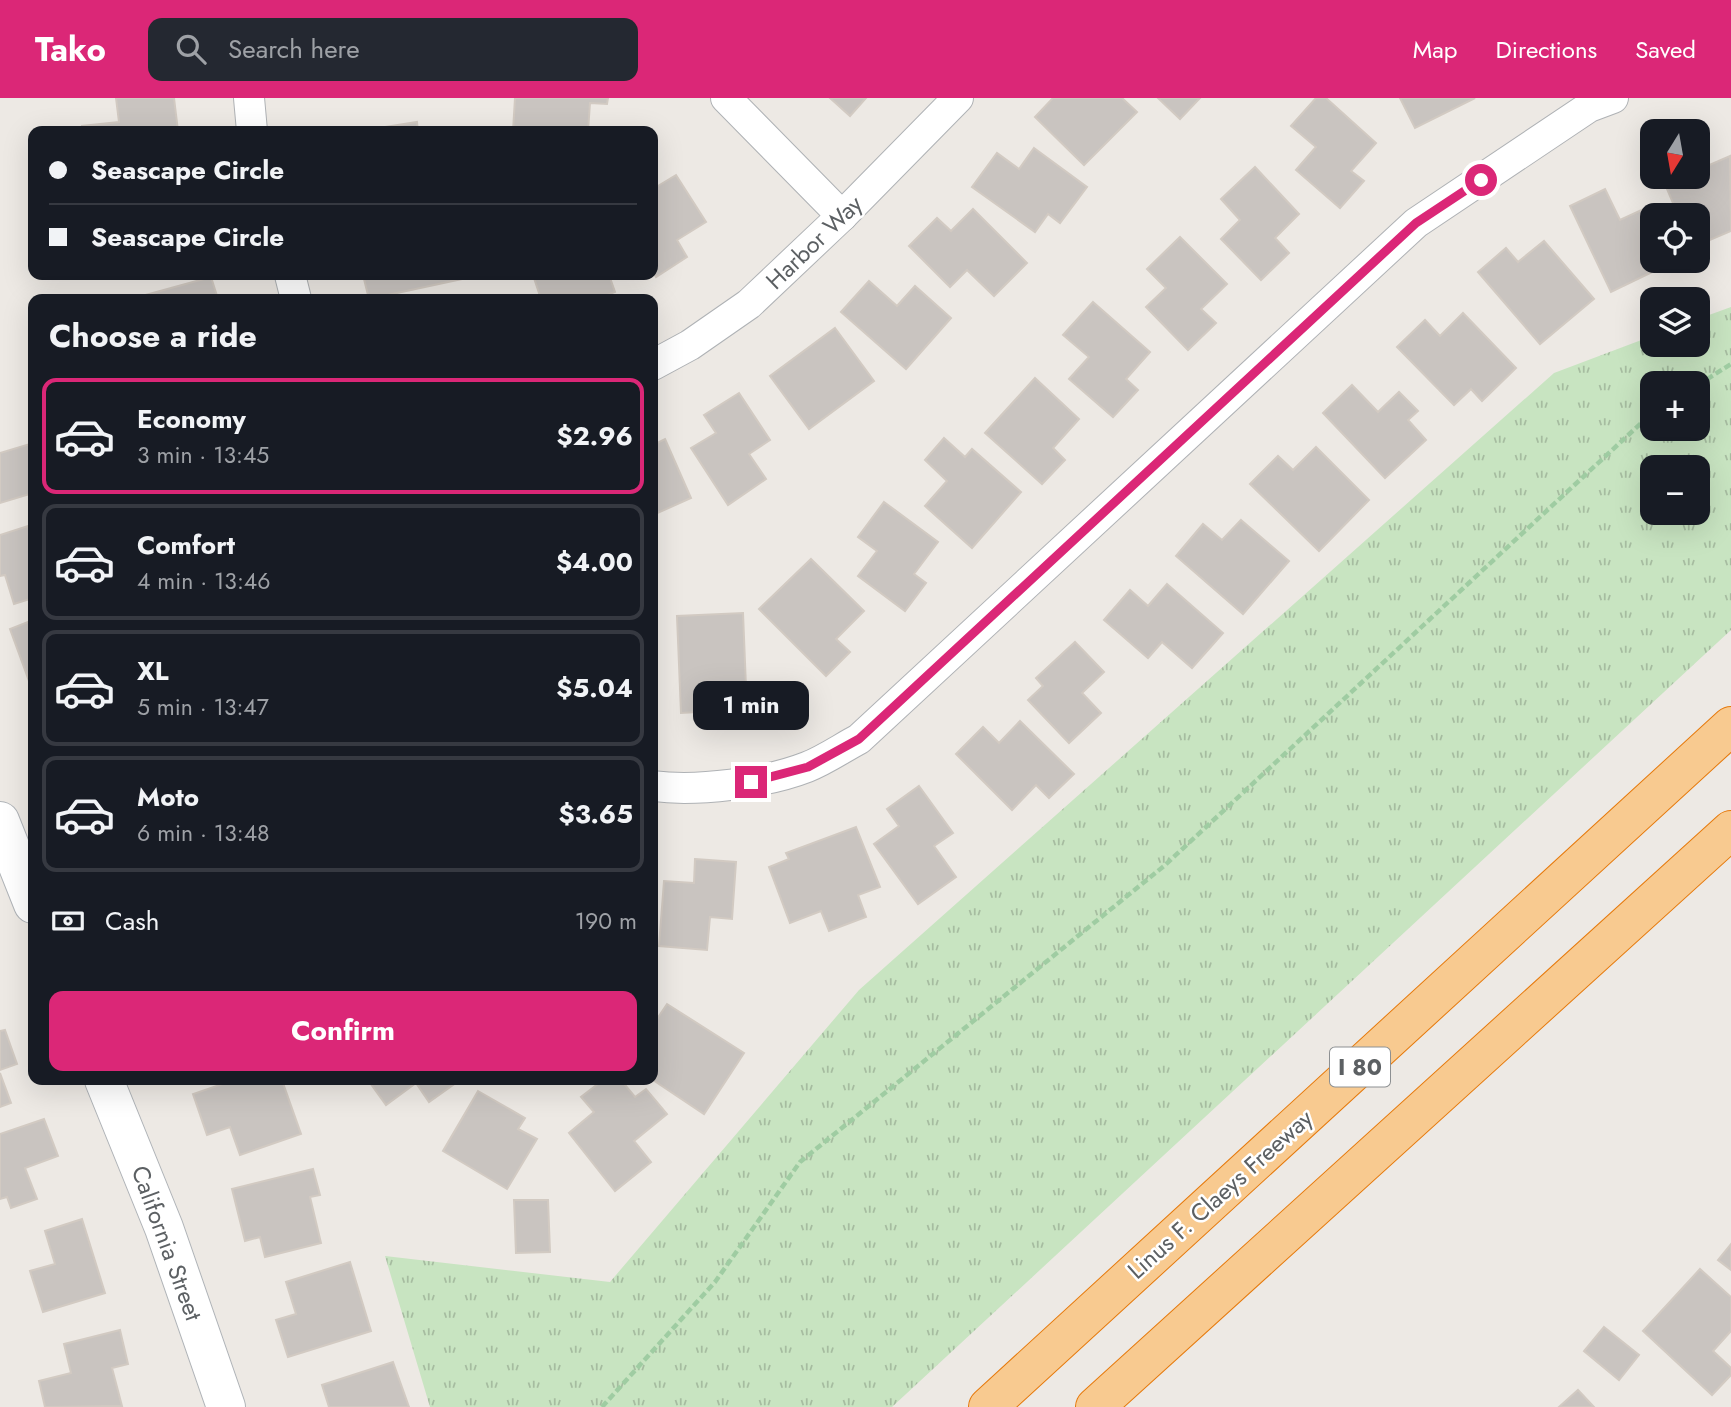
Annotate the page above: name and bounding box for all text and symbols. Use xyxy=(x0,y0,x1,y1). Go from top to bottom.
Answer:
search box xyxy=(148,18,638,81)
text: Tako xyxy=(35,26,106,73)
icon: search xyxy=(172,30,210,68)
text: Search here xyxy=(228,30,360,68)
text: Map xyxy=(1413,32,1458,67)
text: Directions xyxy=(1496,32,1597,67)
text: Saved xyxy=(1635,32,1696,67)
north arrow xyxy=(1640,119,1710,189)
map controls xyxy=(1640,119,1710,525)
text: Seascape Circle xyxy=(91,151,284,189)
route start xyxy=(1465,164,1497,196)
street label: Harbor Way xyxy=(758,187,871,297)
button: locate xyxy=(1640,203,1710,273)
text: Seascape Circle xyxy=(91,218,284,256)
button: layers xyxy=(1640,287,1710,357)
text: Choose a ride xyxy=(49,313,257,359)
button: + xyxy=(1640,371,1710,441)
text: Economy xyxy=(137,400,246,438)
icon: car xyxy=(53,405,116,468)
text: $2.96 xyxy=(557,417,633,455)
text: 3 min · 13:45 xyxy=(137,438,269,472)
button: − xyxy=(1640,455,1710,525)
text: Comfort xyxy=(137,526,235,564)
icon: car xyxy=(53,531,116,594)
text: $4.00 xyxy=(556,543,633,581)
text: 4 min · 13:46 xyxy=(137,564,270,598)
text: XL xyxy=(137,652,169,690)
icon: car xyxy=(53,657,116,720)
text: $5.04 xyxy=(556,669,633,707)
callout: 1 min xyxy=(693,680,809,730)
text: 1 min xyxy=(722,688,780,722)
text: 5 min · 13:47 xyxy=(137,690,269,724)
route end xyxy=(735,766,767,798)
text: Moto xyxy=(137,778,199,816)
icon: car xyxy=(53,783,116,846)
text: $3.65 xyxy=(559,795,633,833)
text: 6 min · 13:48 xyxy=(137,816,270,850)
icon: cash xyxy=(49,902,87,940)
text: Cash xyxy=(105,902,159,940)
text: 190 m xyxy=(575,904,637,938)
button: Confirm xyxy=(49,991,637,1071)
road number: I 80 xyxy=(1330,1048,1390,1086)
street label: Linus F. Claeys Freeway xyxy=(1120,1101,1321,1287)
street label: California Street xyxy=(123,1161,211,1326)

